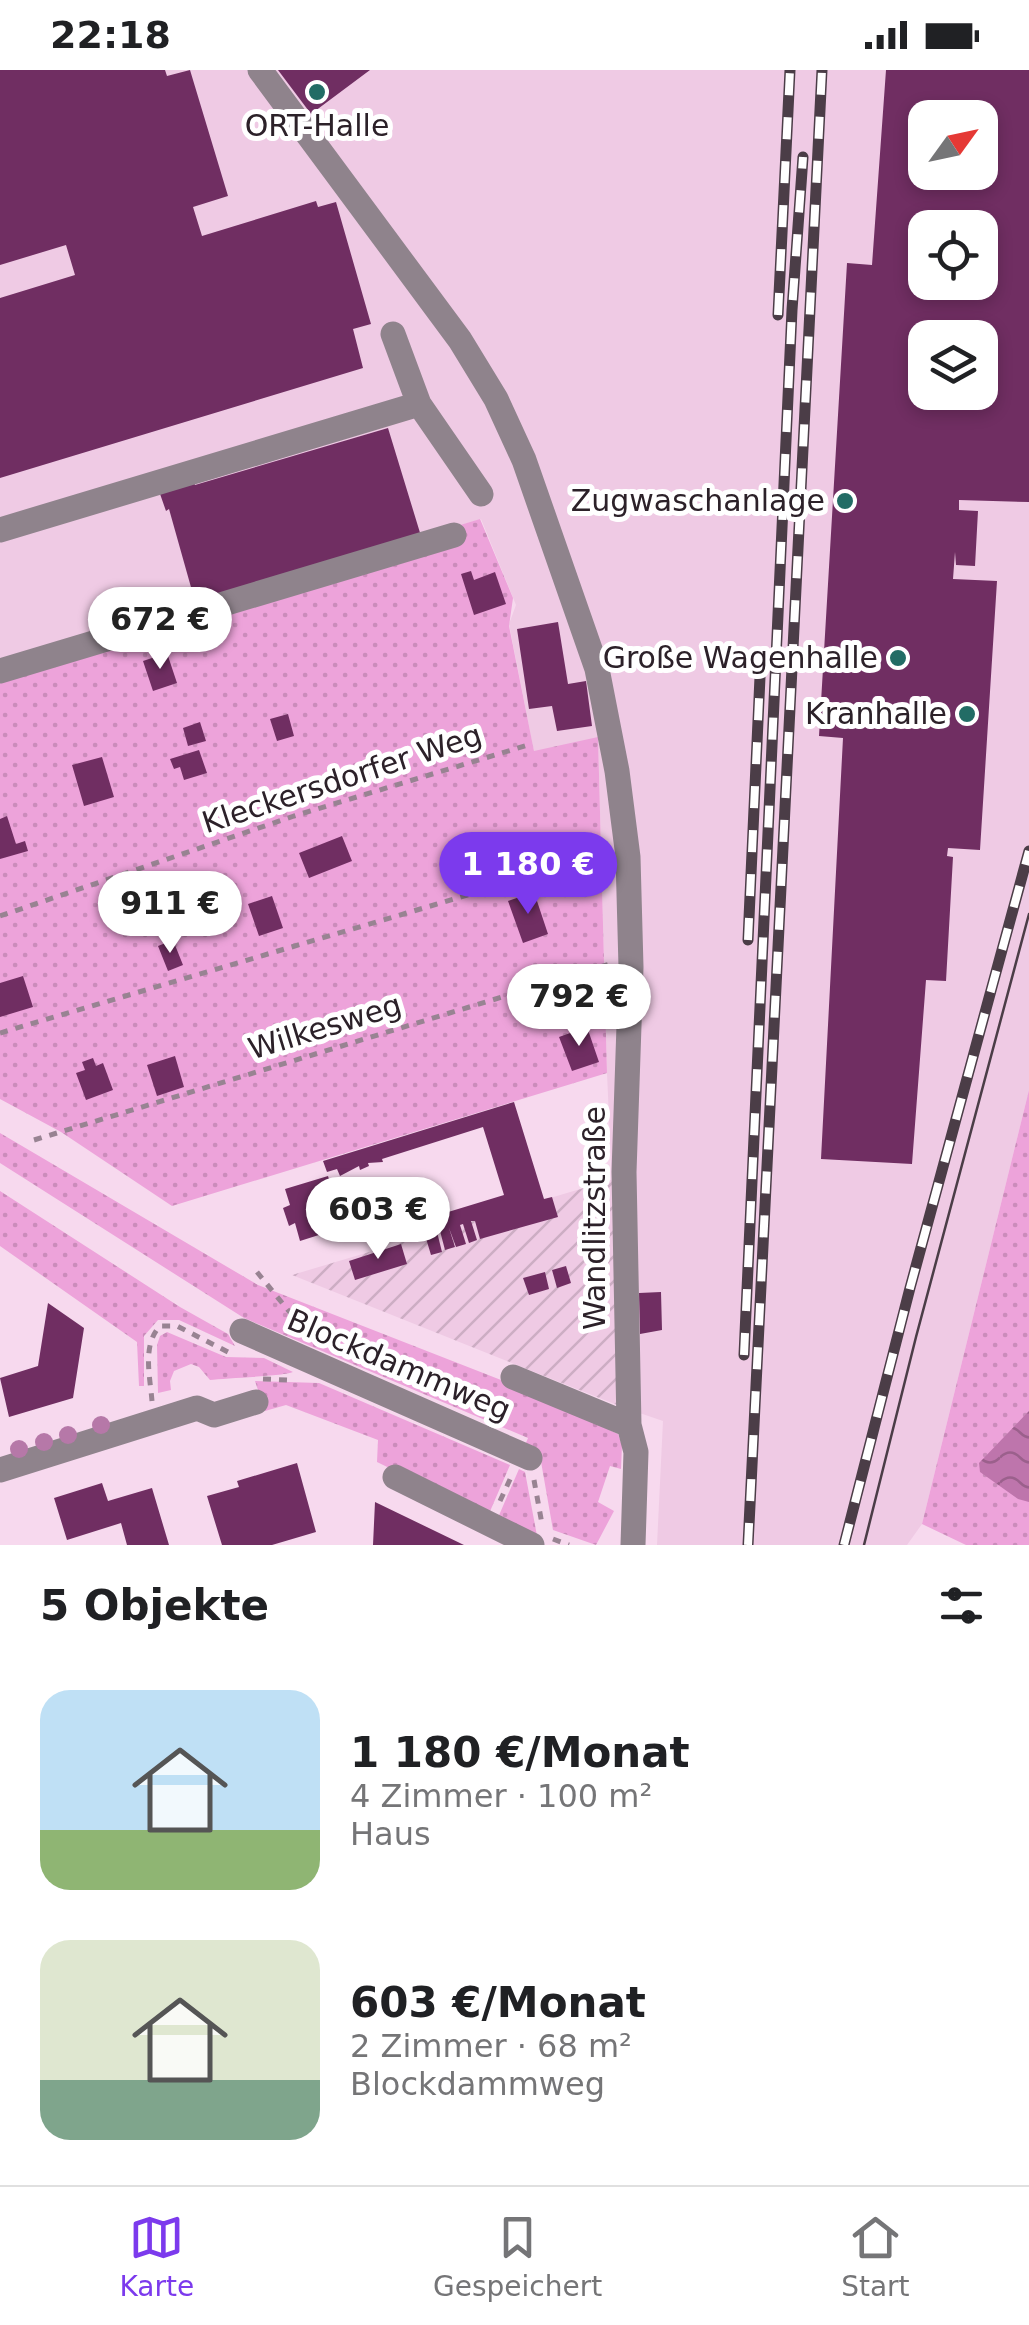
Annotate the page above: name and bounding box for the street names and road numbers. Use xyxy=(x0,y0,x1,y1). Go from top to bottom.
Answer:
street label: Kleckersdorfer Weg xyxy=(198,717,486,840)
street label: Wilkesweg xyxy=(244,987,406,1066)
street label: Wandlitzstraße xyxy=(577,1106,612,1330)
street label: Blockdammweg xyxy=(282,1302,516,1427)

